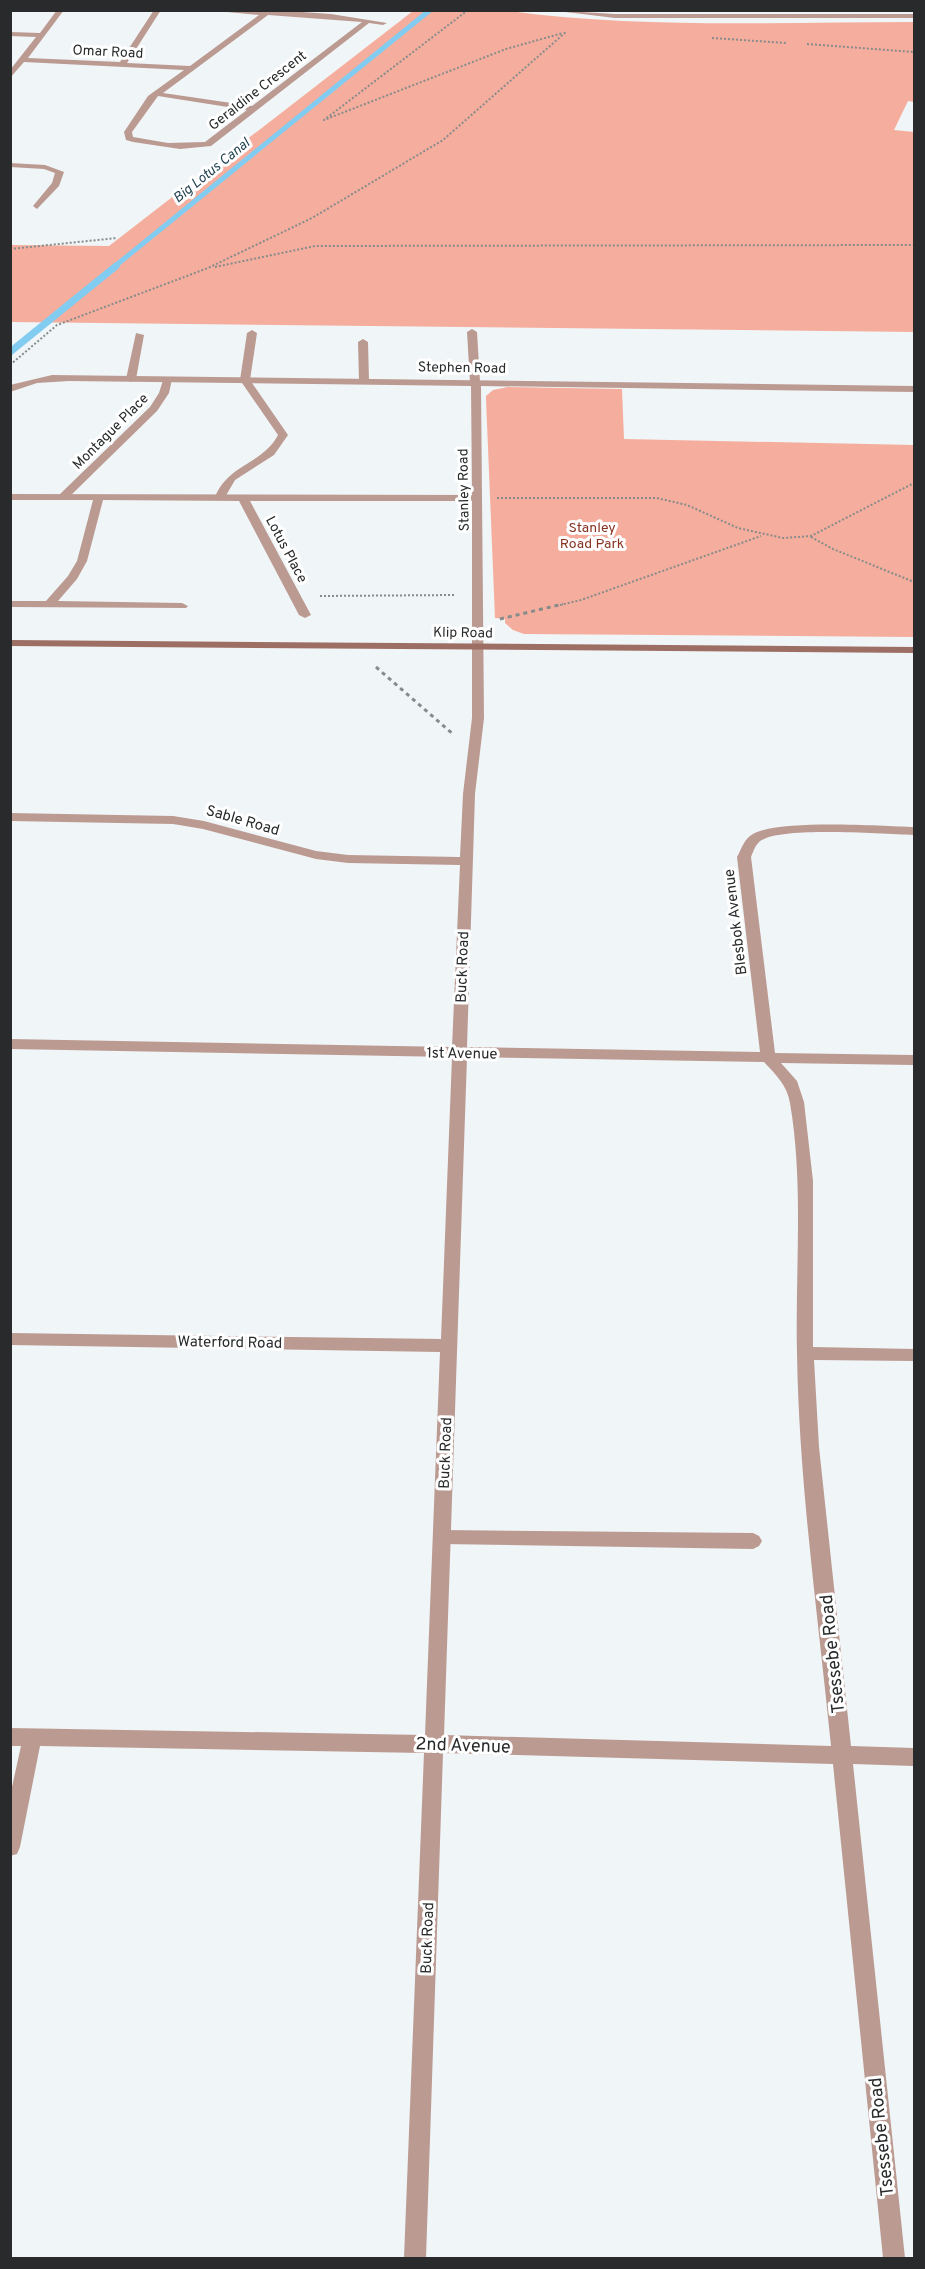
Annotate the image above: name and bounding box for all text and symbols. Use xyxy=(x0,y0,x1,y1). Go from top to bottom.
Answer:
street label: Omar Road xyxy=(72,42,144,63)
street label: Geraldine Crescent xyxy=(206,48,310,135)
water label: Big Lotus Canal xyxy=(170,134,255,207)
street label: Stephen Road xyxy=(418,359,506,378)
street label: Montague Place xyxy=(69,390,153,474)
street label: Stanley Road xyxy=(455,448,474,532)
street label: Lotus Place xyxy=(261,514,310,586)
park label: Stanley Road Park xyxy=(560,520,624,553)
street label: Klip Road xyxy=(433,624,493,643)
street label: Sable Road xyxy=(204,802,282,841)
street label: Blesbok Avenue xyxy=(721,868,752,976)
street label: Buck Road xyxy=(453,931,474,1003)
street label: 1st Avenue xyxy=(426,1044,498,1065)
street label: Waterford Road xyxy=(177,1333,282,1354)
street label: Buck Road xyxy=(436,1417,457,1489)
street label: Tsessebe Road xyxy=(816,1593,851,1714)
street label: 2nd Avenue xyxy=(415,1733,511,1760)
street label: Buck Road xyxy=(418,1902,439,1974)
street label: Tsessebe Road xyxy=(865,2076,900,2197)

